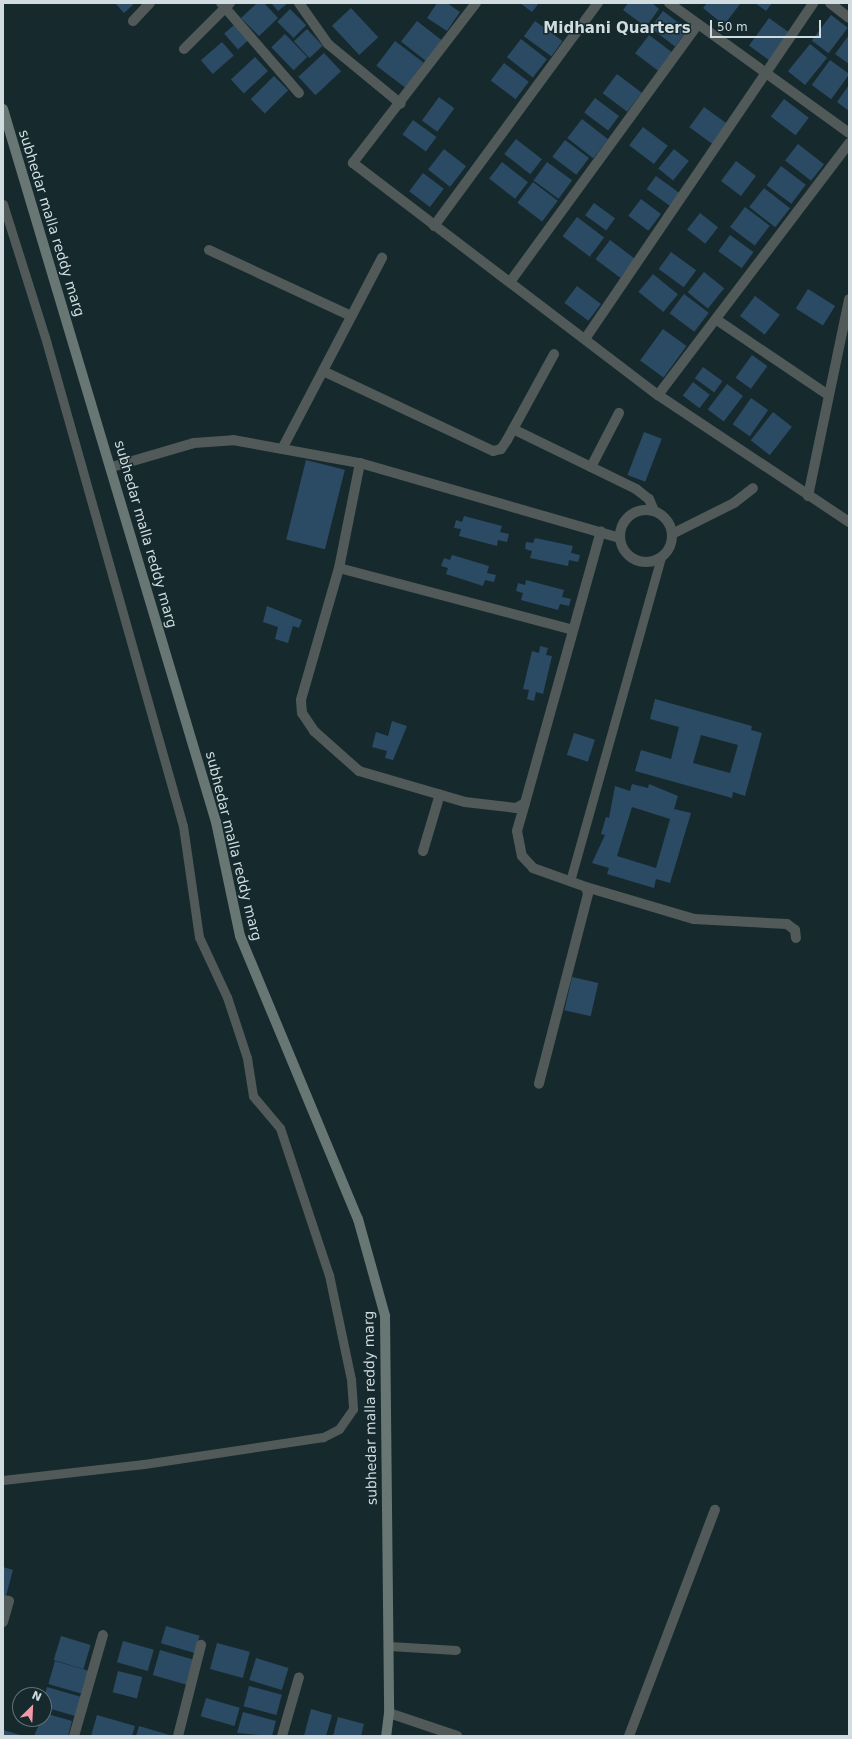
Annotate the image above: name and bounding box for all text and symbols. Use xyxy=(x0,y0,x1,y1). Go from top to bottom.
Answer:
scale bar xyxy=(712,12,823,38)
district label: Midhani Quarters xyxy=(543,20,691,38)
text: 50 m xyxy=(717,20,748,34)
street label: subhedar malla reddy marg xyxy=(16,128,88,318)
street label: subhedar malla reddy marg xyxy=(111,438,181,630)
street label: subhedar malla reddy marg xyxy=(202,750,266,942)
street label: subhedar malla reddy marg xyxy=(360,1311,380,1505)
north arrow xyxy=(12,1687,52,1727)
text: N xyxy=(30,1689,44,1704)

